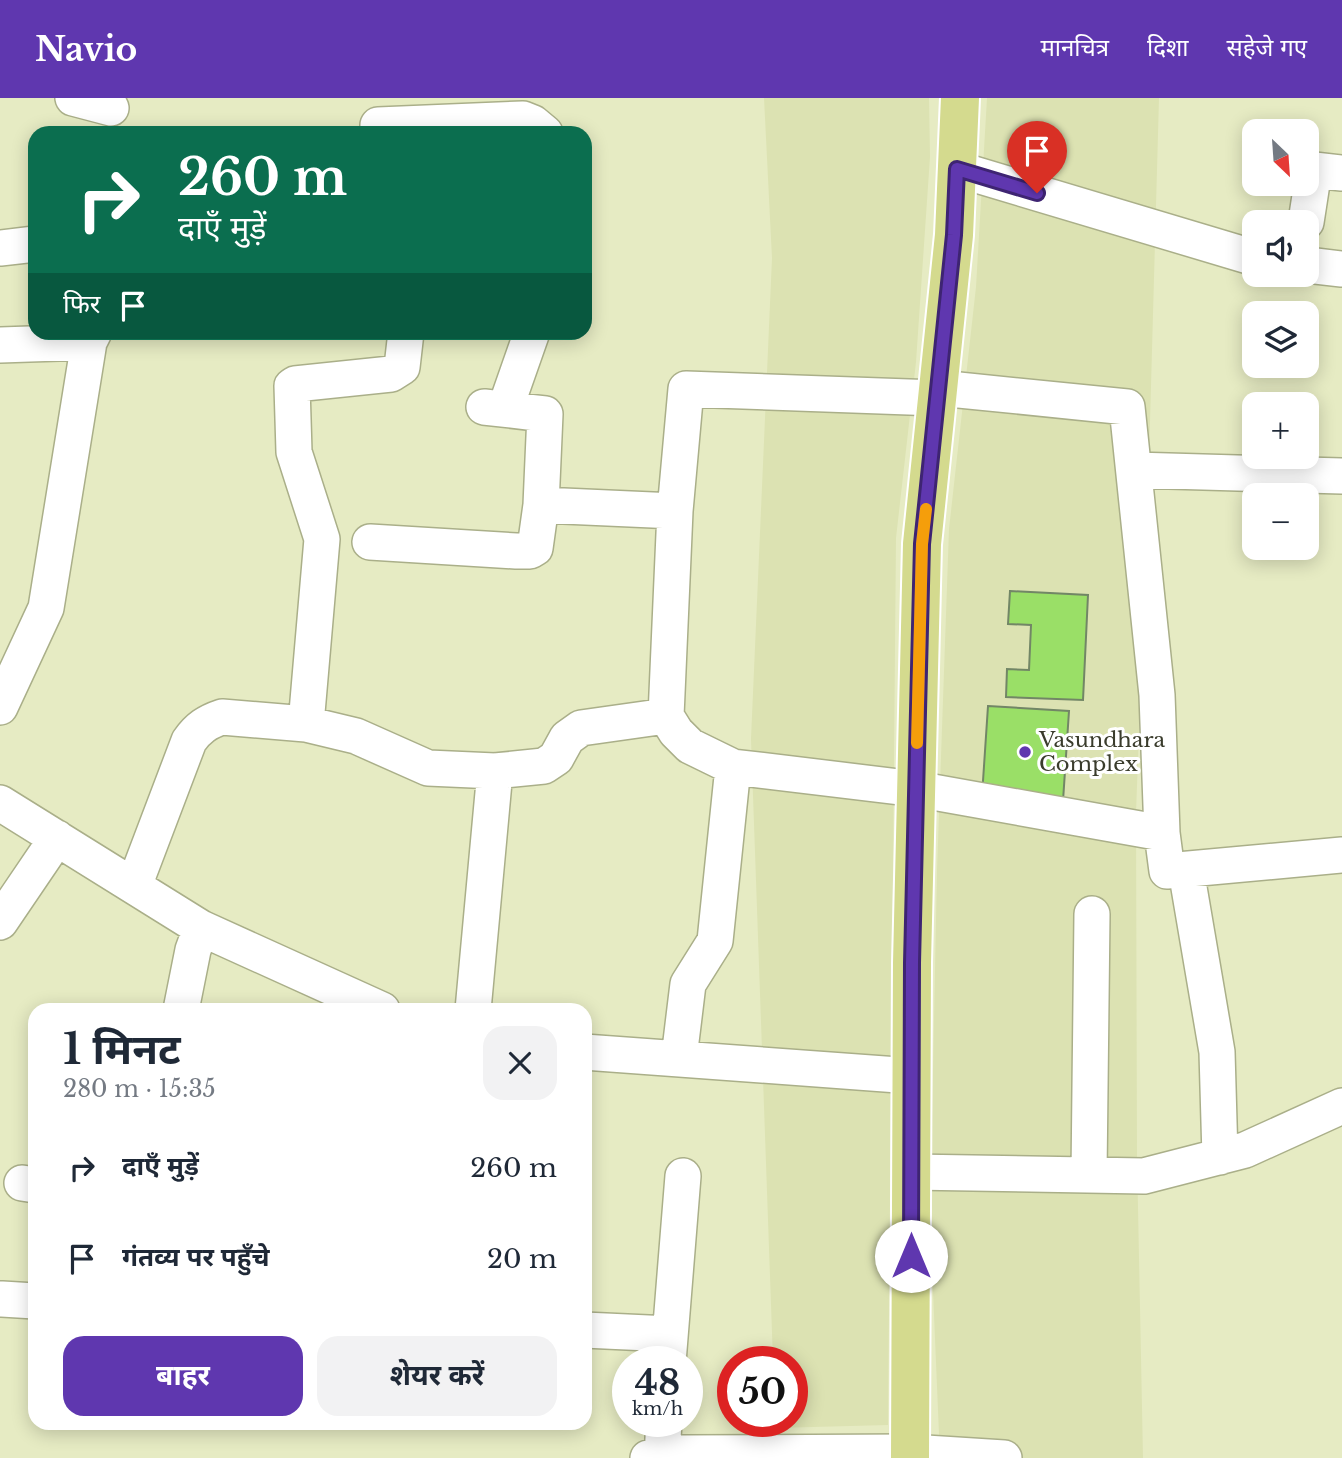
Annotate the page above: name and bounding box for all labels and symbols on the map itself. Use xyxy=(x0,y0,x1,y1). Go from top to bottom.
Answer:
north arrow xyxy=(1242,119,1320,196)
pin xyxy=(1007,121,1067,193)
place label: Vasundhara Complex xyxy=(1038,727,1165,777)
marker: Vasundhara Complex xyxy=(1017,744,1033,760)
position arrow xyxy=(874,1219,948,1293)
speed limit sign: 50 xyxy=(717,1346,808,1437)

